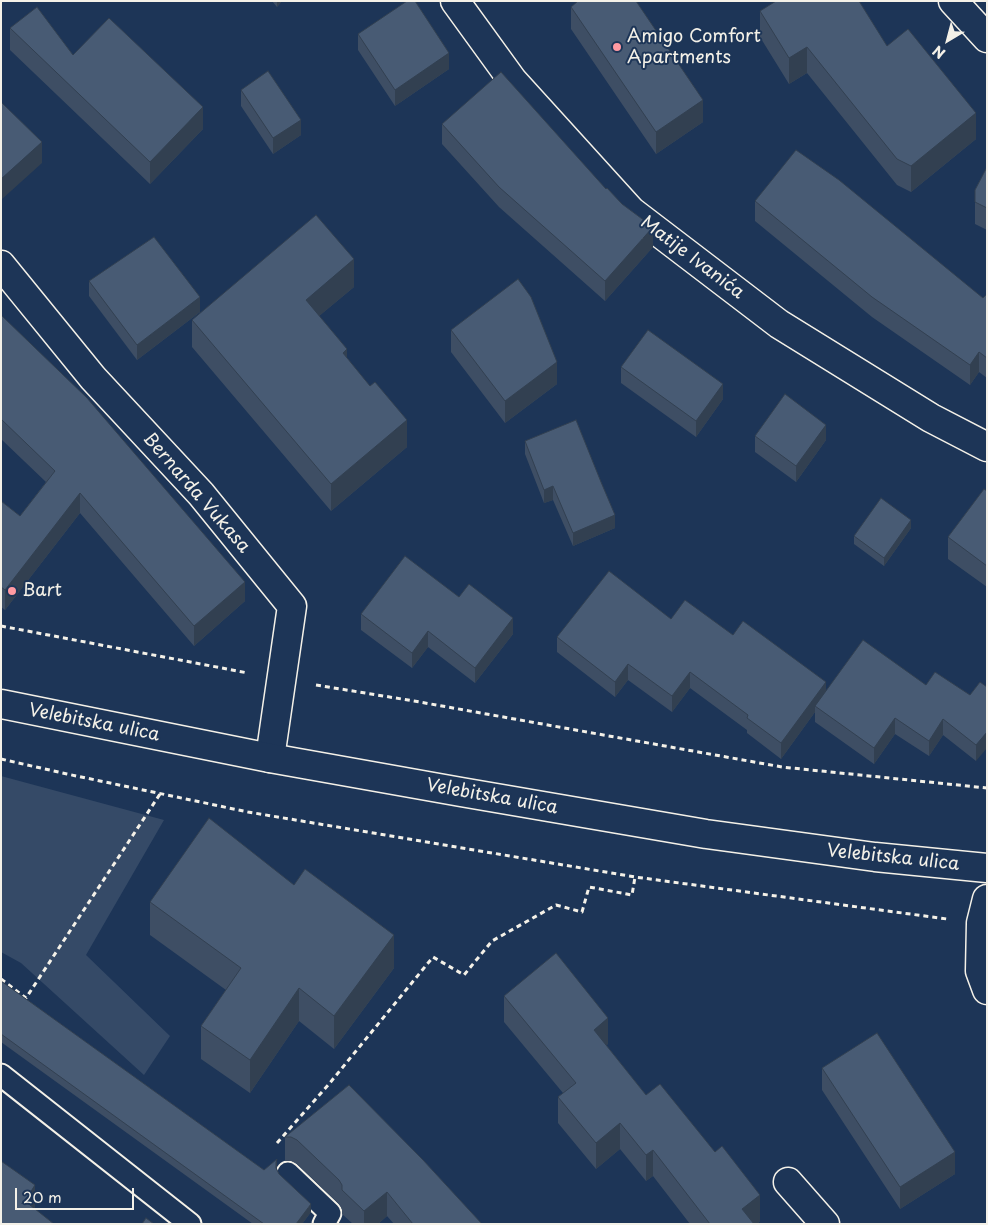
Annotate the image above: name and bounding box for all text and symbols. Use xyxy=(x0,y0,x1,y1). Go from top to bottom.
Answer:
north arrow xyxy=(923,15,973,65)
place label: Amigo Comfort Apartments xyxy=(627,26,761,68)
marker: Amigo Comfort Apartments xyxy=(611,41,623,53)
text: N xyxy=(928,41,949,64)
street label: Matije Ivanića xyxy=(636,212,748,304)
street label: Bernarda Vukasa xyxy=(138,428,254,558)
place label: Bart xyxy=(22,580,62,602)
marker: Bart xyxy=(6,585,18,597)
street label: Velebitska ulica xyxy=(27,700,161,746)
street label: Velebitska ulica xyxy=(425,775,559,819)
street label: Velebitska ulica xyxy=(826,840,960,876)
scale bar xyxy=(18,1178,136,1210)
text: 20 m xyxy=(23,1185,62,1208)

